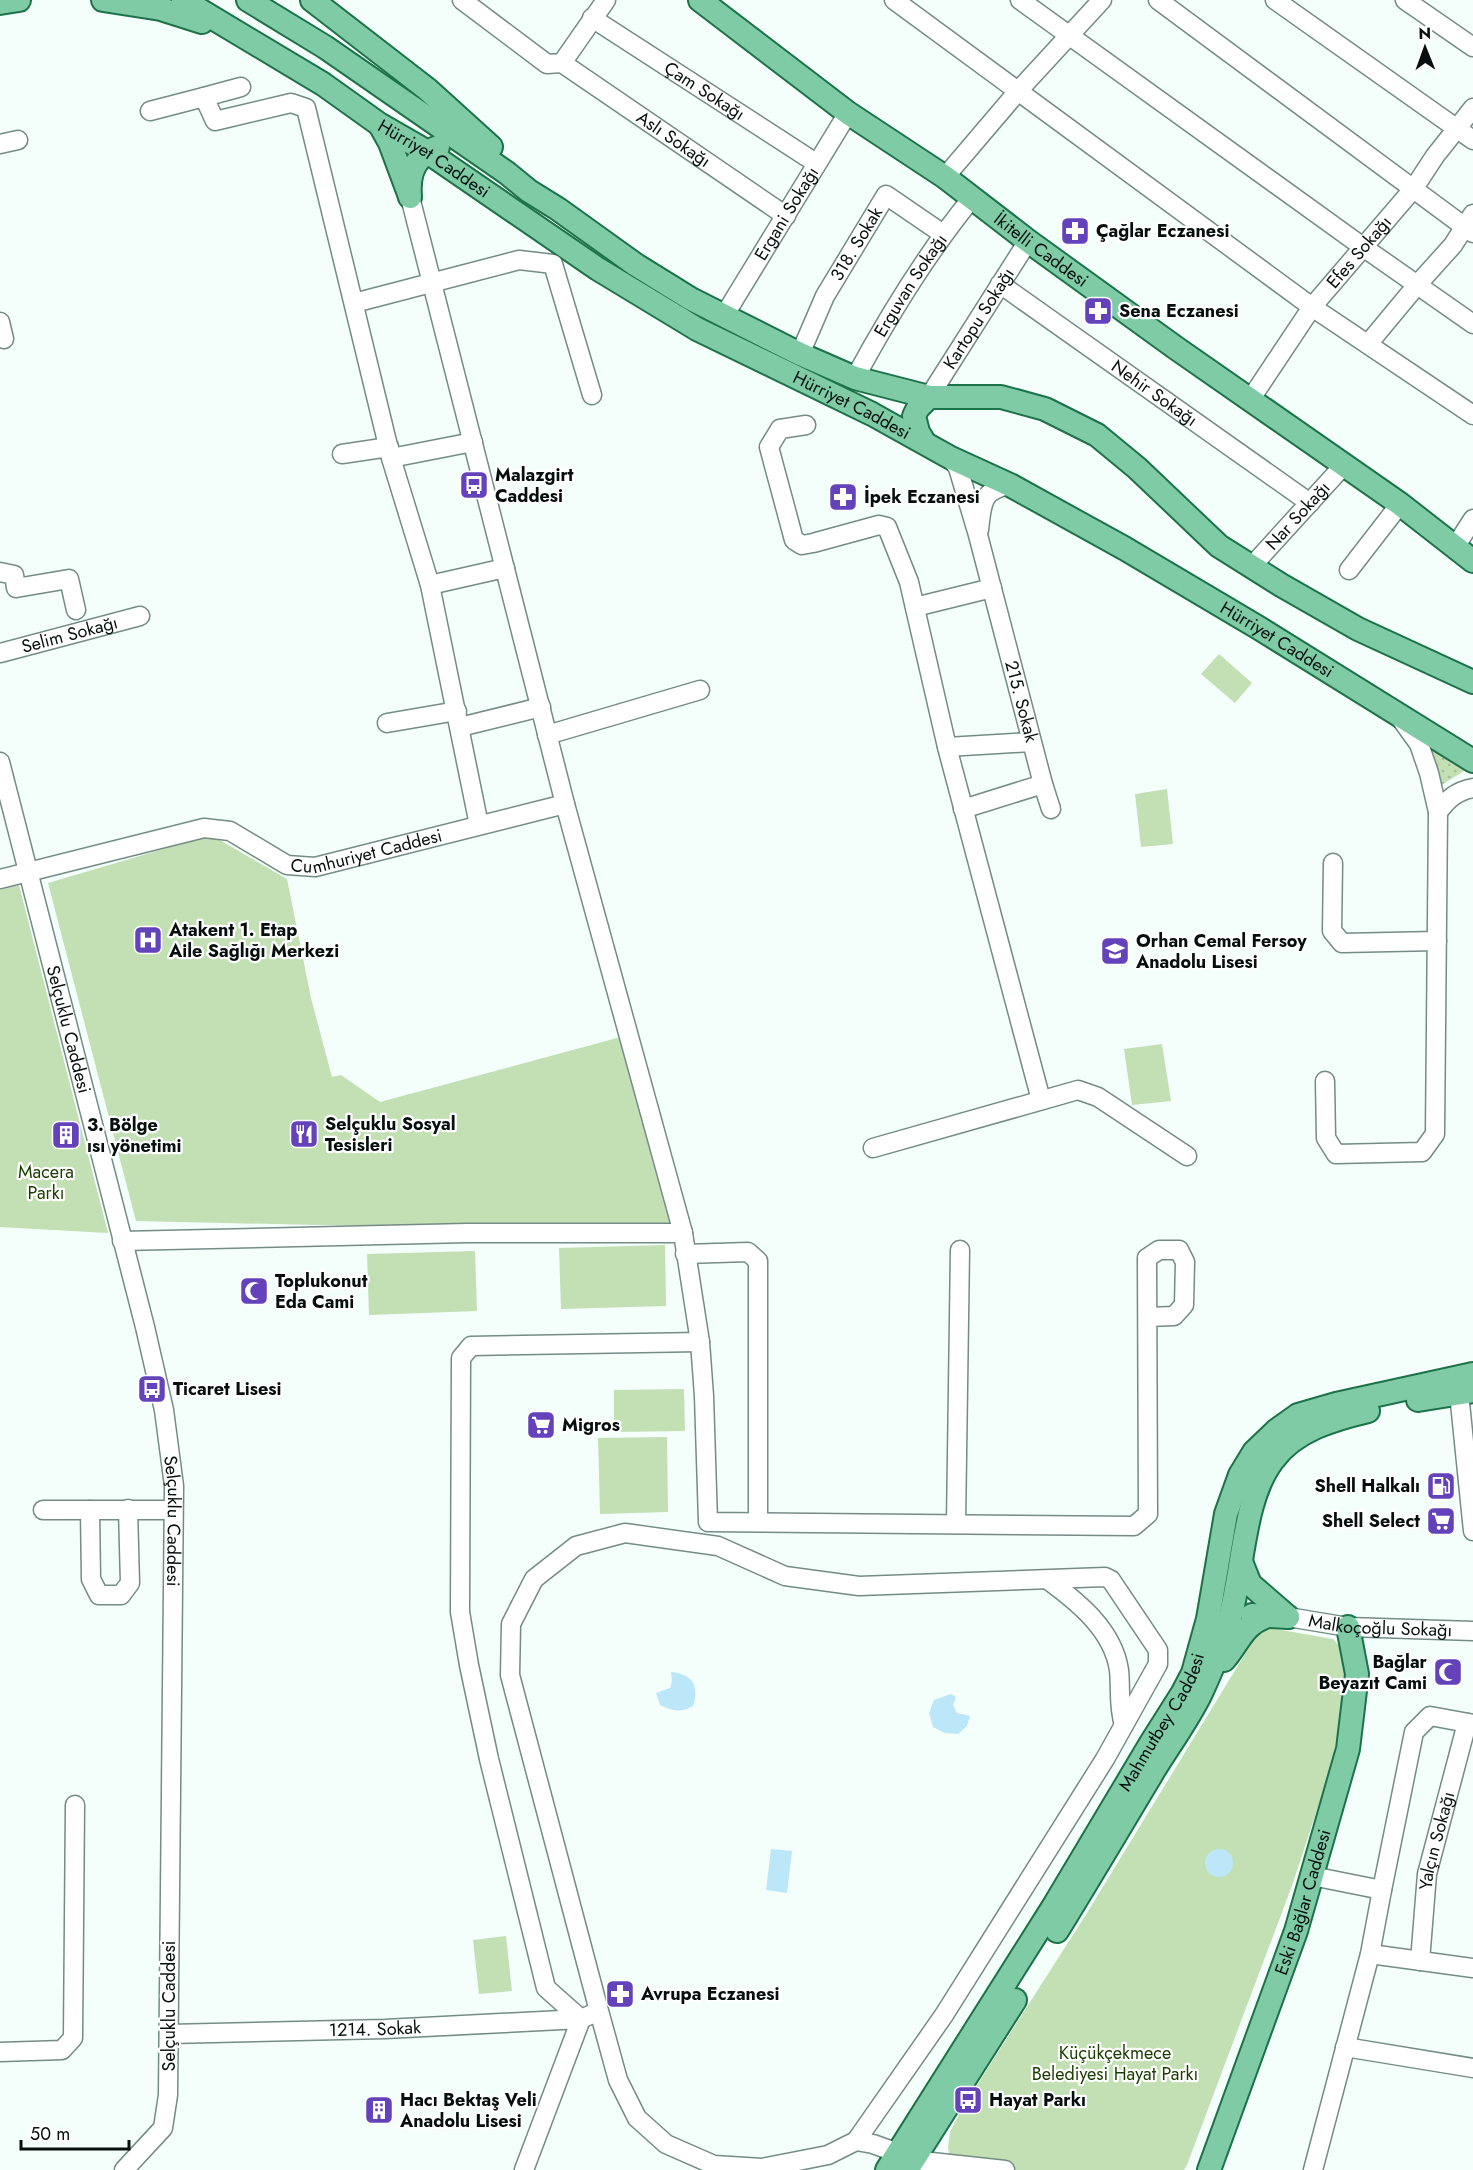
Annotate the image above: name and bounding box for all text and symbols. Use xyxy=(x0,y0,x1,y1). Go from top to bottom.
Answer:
north arrow xyxy=(1395,18,1455,78)
text: N xyxy=(1418,22,1431,45)
street label: Çam Sokağı xyxy=(659,55,750,127)
street label: Aslı Sokağı xyxy=(631,105,716,174)
street label: Hürriyet Caddesi xyxy=(373,113,495,204)
street label: Ergani Sokağı xyxy=(748,162,825,265)
street label: 318. Sokak xyxy=(824,202,889,286)
street label: İkitelli Caddesi xyxy=(988,206,1094,294)
street label: Efes Sokağı xyxy=(1320,210,1398,294)
pharmacy icon: Çağlar Eczanesi xyxy=(1059,215,1091,247)
place label: Çağlar Eczanesi xyxy=(1096,218,1229,244)
street label: Erguvan Sokağı xyxy=(868,228,953,342)
street label: Kartopu Sokağı xyxy=(937,263,1021,374)
pharmacy icon: Sena Eczanesi xyxy=(1082,295,1114,327)
place label: Sena Eczanesi xyxy=(1119,298,1239,324)
street label: Nehir Sokağı xyxy=(1106,354,1203,433)
street label: Hürriyet Caddesi xyxy=(788,364,915,446)
place label: Malazgirt Caddesi xyxy=(495,462,574,509)
bus stop icon: Malazgirt Caddesi xyxy=(458,469,490,501)
street label: Nar Sokağı xyxy=(1259,475,1336,556)
pharmacy icon: İpek Eczanesi xyxy=(827,481,859,513)
place label: İpek Eczanesi xyxy=(864,484,980,510)
street label: Hürriyet Caddesi xyxy=(1215,595,1339,684)
street label: Selim Sokağı xyxy=(19,609,121,660)
street label: 215. Sokak xyxy=(998,658,1045,745)
street label: Cumhuriyet Caddesi xyxy=(290,822,445,880)
place label: Atakent 1. Etap Aile Sağlığı Merkezi xyxy=(168,917,339,964)
hospital icon: Atakent 1. Etap Aile Sağlığı Merkezi xyxy=(132,924,164,956)
place label: Orhan Cemal Fersoy Anadolu Lisesi xyxy=(1135,928,1307,975)
school or university icon: Orhan Cemal Fersoy Anadolu Lisesi xyxy=(1099,935,1131,967)
street label: Selçuklu Caddesi xyxy=(40,963,97,1096)
place label: Selçuklu Sosyal Tesisleri xyxy=(325,1111,456,1158)
place label: 3. Bölge ısı yönetimi xyxy=(87,1112,181,1159)
restaurant icon: Selçuklu Sosyal Tesisleri xyxy=(288,1118,320,1150)
building icon: 3. Bölge ısı yönetimi xyxy=(50,1119,82,1151)
park label: Macera Parkı xyxy=(18,1159,74,1206)
place label: Toplukonut Eda Cami xyxy=(275,1268,368,1315)
mosque icon: Toplukonut Eda Cami xyxy=(238,1275,270,1307)
bus stop icon: Ticaret Lisesi xyxy=(136,1373,168,1405)
place label: Ticaret Lisesi xyxy=(173,1376,281,1402)
supermarket icon: Migros xyxy=(525,1409,557,1441)
place label: Migros xyxy=(562,1412,620,1438)
street label: Selçuklu Caddesi xyxy=(157,1454,187,1587)
fuel station icon: Shell Halkalı xyxy=(1425,1470,1457,1502)
place label: Shell Halkalı xyxy=(1314,1473,1420,1499)
supermarket icon: Shell Select xyxy=(1425,1505,1457,1537)
place label: Shell Select xyxy=(1322,1508,1420,1534)
street label: Malkoçoğlu Sokağı xyxy=(1307,1608,1452,1643)
place label: Bağlar Beyazıt Cami xyxy=(1318,1649,1428,1696)
street label: Mahmutbey Caddesi xyxy=(1112,1650,1211,1796)
mosque icon: Bağlar Beyazıt Cami xyxy=(1432,1656,1464,1688)
street label: Yalçın Sokağı xyxy=(1413,1789,1461,1891)
street label: Eski Bağlar Caddesi xyxy=(1268,1826,1337,1979)
street label: Selçuklu Caddesi xyxy=(156,1941,182,2071)
pharmacy icon: Avrupa Eczanesi xyxy=(604,1978,636,2010)
place label: Avrupa Eczanesi xyxy=(640,1981,779,2007)
street label: 1214. Sokak xyxy=(329,2014,422,2043)
park label: Küçükçekmece Belediyesi Hayat Parkı xyxy=(1032,2040,1198,2087)
bus stop icon: Hayat Parkı xyxy=(952,2084,984,2116)
place label: Hacı Bektaş Veli Anadolu Lisesi xyxy=(399,2087,537,2134)
place label: Hayat Parkı xyxy=(989,2087,1086,2113)
building icon: Hacı Bektaş Veli Anadolu Lisesi xyxy=(363,2094,395,2126)
scale bar xyxy=(21,2113,129,2151)
text: 50 m xyxy=(30,2121,70,2147)

